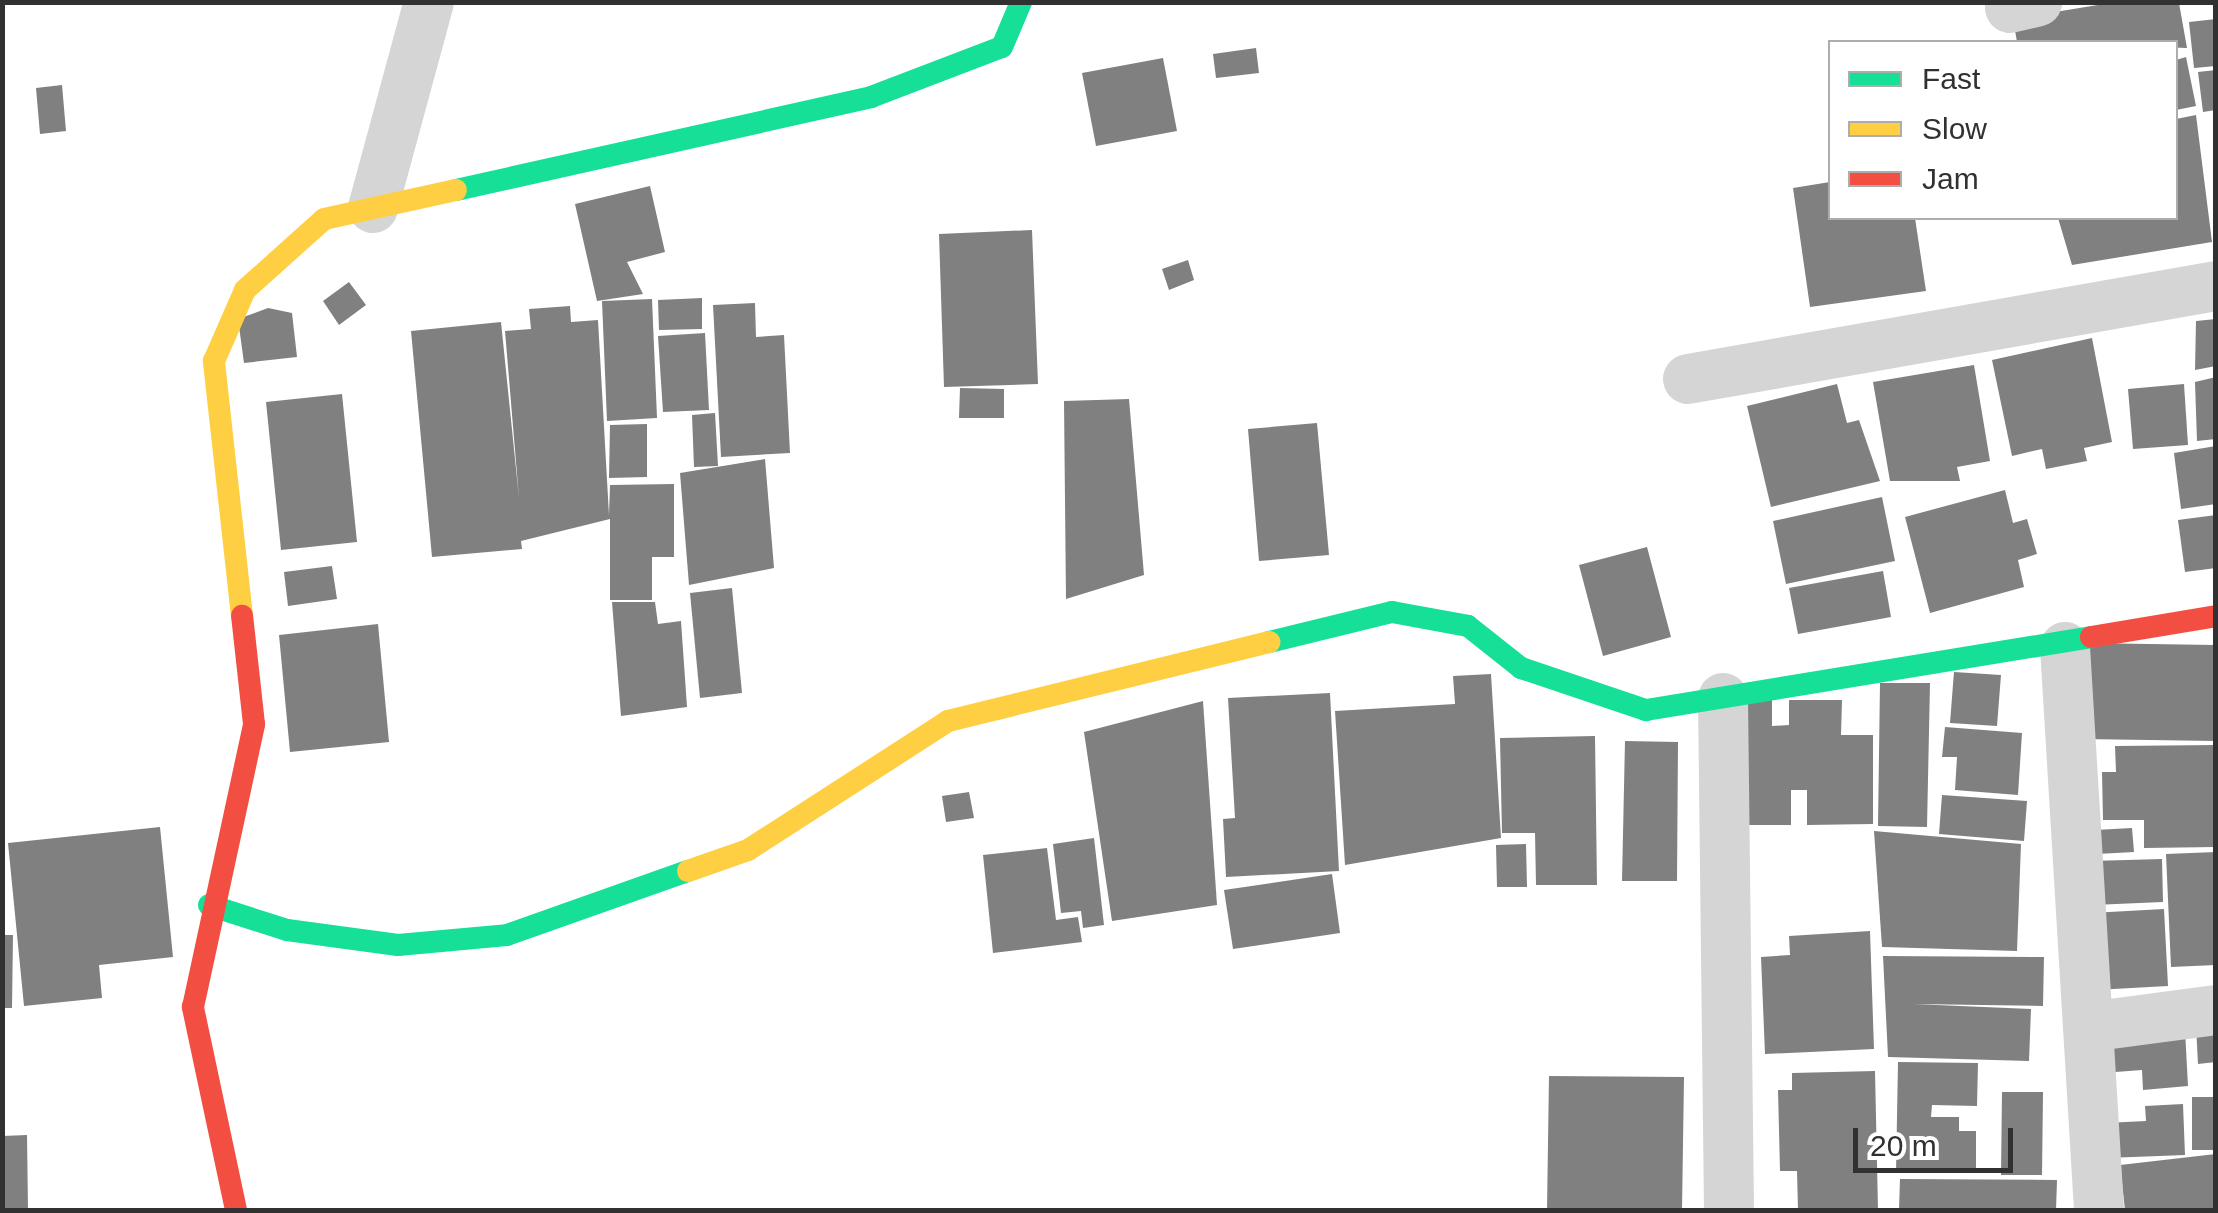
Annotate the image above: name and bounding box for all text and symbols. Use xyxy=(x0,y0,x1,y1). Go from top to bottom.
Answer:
legend xyxy=(1828,40,2178,220)
text: Fast xyxy=(1922,62,1980,95)
text: Slow xyxy=(1922,112,1987,145)
text: Jam xyxy=(1922,162,1979,195)
scale bar xyxy=(1858,1108,2018,1170)
text: 20 m xyxy=(1870,1129,1937,1162)

